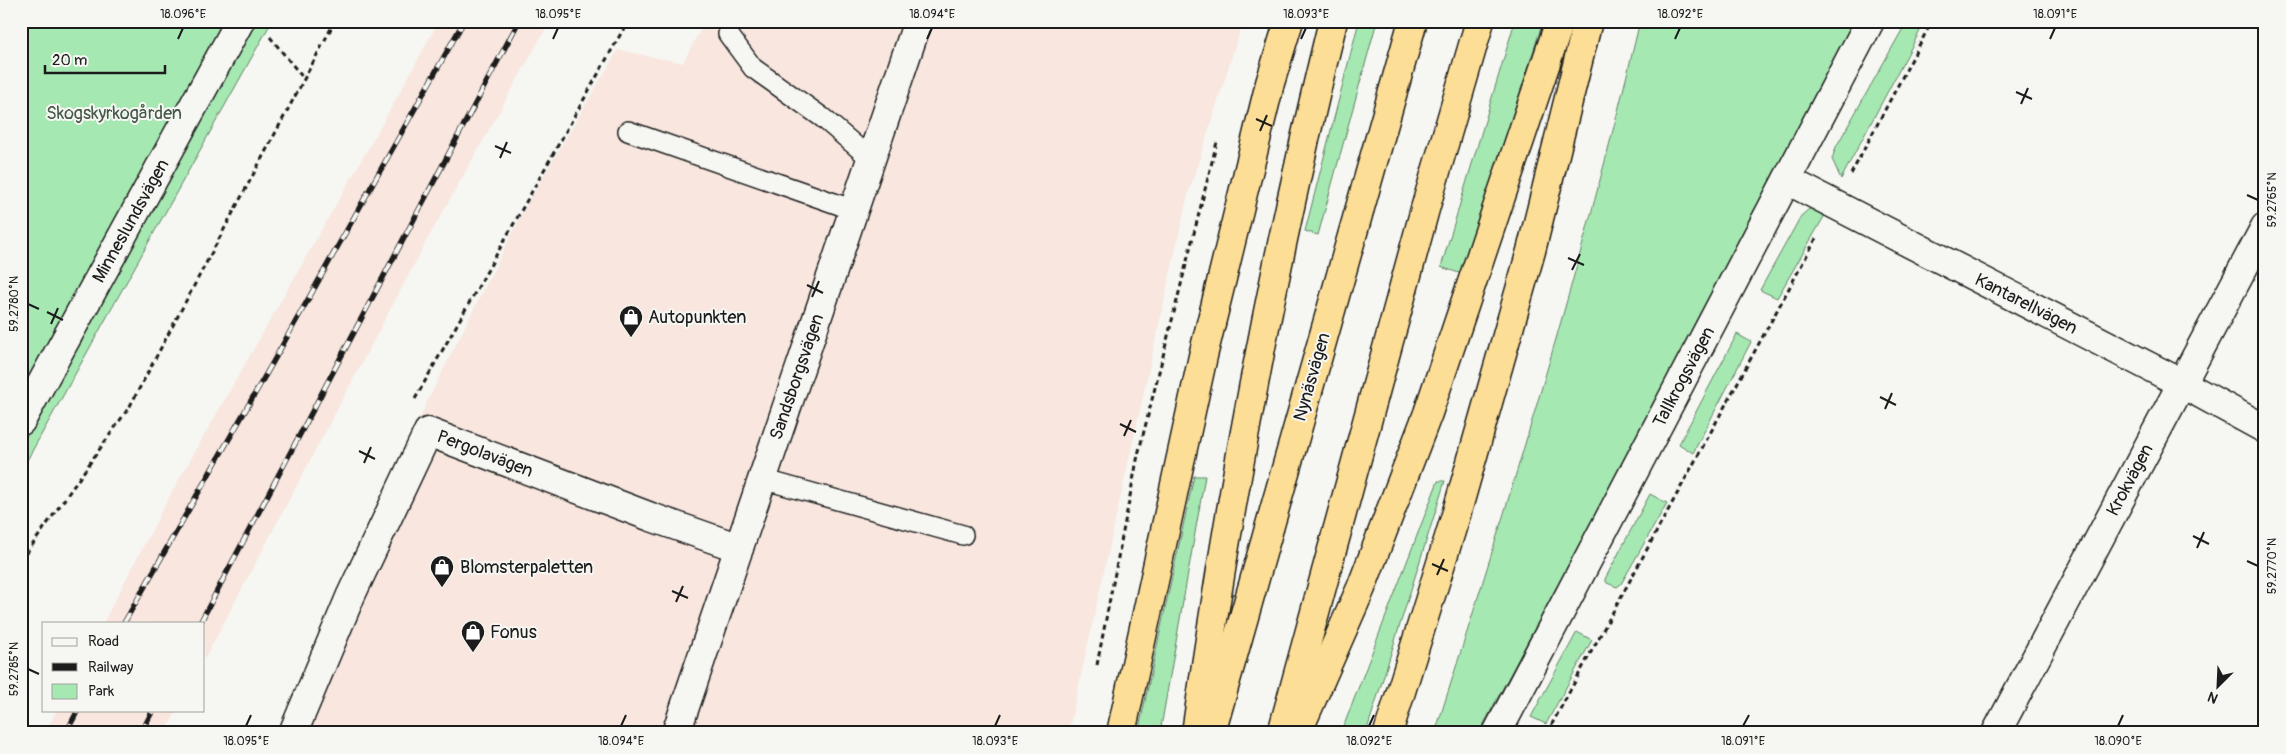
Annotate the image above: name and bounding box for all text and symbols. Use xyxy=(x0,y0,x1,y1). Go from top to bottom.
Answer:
text: 18.096°E xyxy=(160,7,206,22)
text: 18.095°E xyxy=(535,7,581,22)
text: 18.094°E xyxy=(909,7,955,22)
text: 18.093°E xyxy=(1283,7,1329,22)
text: 18.092°E xyxy=(1657,7,1703,22)
text: 18.091°E xyxy=(2033,7,2077,22)
scale bar xyxy=(45,42,165,74)
text: 20 m xyxy=(52,51,87,70)
park label: Skogskyrkogården xyxy=(46,102,182,125)
street label: Minneslundsvägen xyxy=(87,155,175,287)
text: 59.2765°N xyxy=(2265,172,2280,228)
street label: Kantarellvägen xyxy=(1971,268,2081,340)
text: 59.2780°N xyxy=(7,276,22,332)
shop icon: Autopunkten xyxy=(618,304,644,338)
place label: Autopunkten xyxy=(648,306,746,329)
street label: Sandsborgsvägen xyxy=(765,311,829,443)
street label: Tallkrogsvägen xyxy=(1648,323,1720,431)
street label: Nynäsvägen xyxy=(1288,330,1336,424)
street label: Pergolavägen xyxy=(434,425,536,483)
street label: Krokvägen xyxy=(2101,440,2159,520)
text: 59.2770°N xyxy=(2265,538,2280,594)
shop icon: Blomsterpaletten xyxy=(429,554,455,588)
place label: Blomsterpaletten xyxy=(460,556,593,579)
shop icon: Fonus xyxy=(460,619,486,653)
place label: Fonus xyxy=(490,621,537,644)
legend xyxy=(42,622,205,712)
text: Road xyxy=(88,632,119,651)
text: 59.2785°N xyxy=(7,642,22,696)
text: Railway xyxy=(88,658,134,677)
north arrow xyxy=(2194,662,2244,712)
text: Park xyxy=(88,682,115,701)
text: N xyxy=(2205,688,2221,707)
text: 18.095°E xyxy=(223,734,269,749)
text: 18.094°E xyxy=(598,734,644,749)
text: 18.093°E xyxy=(972,734,1018,749)
text: 18.092°E xyxy=(1346,734,1392,749)
text: 18.091°E xyxy=(1721,734,1765,749)
text: 18.090°E xyxy=(2094,734,2142,749)

